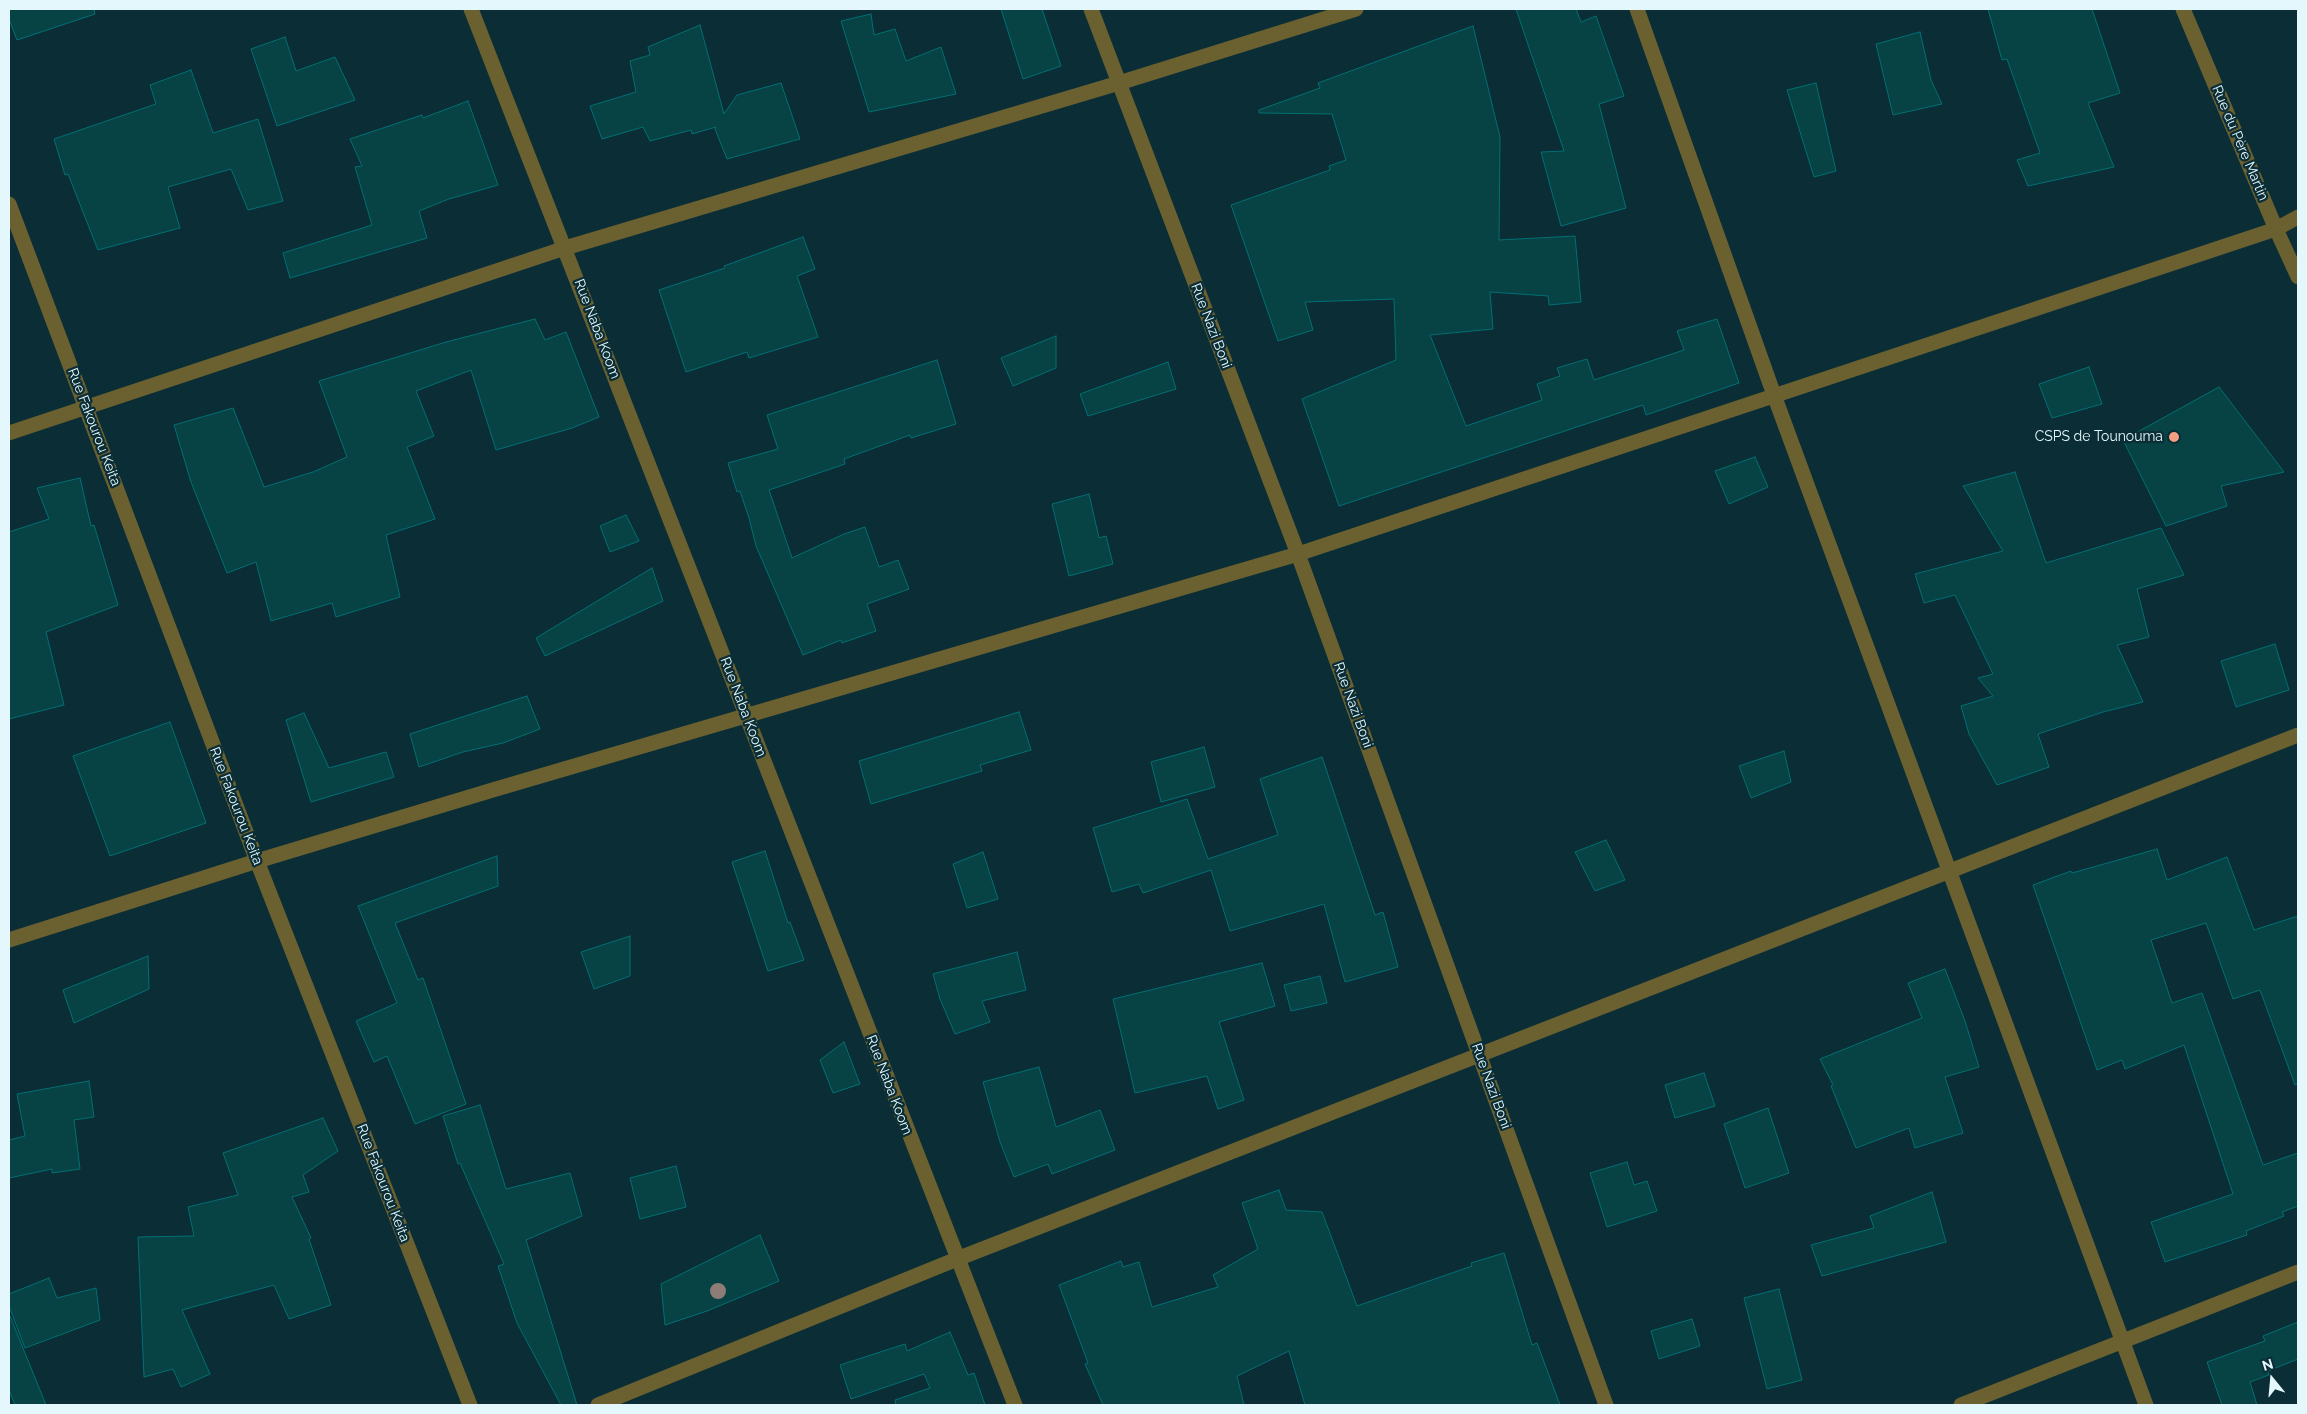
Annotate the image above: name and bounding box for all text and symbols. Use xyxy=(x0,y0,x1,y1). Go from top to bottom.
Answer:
street label: Rue du Père Martin xyxy=(2208,83,2272,203)
street label: Rue Naba Koom xyxy=(570,277,624,381)
street label: Rue Nazi Boni xyxy=(1187,281,1235,371)
street label: Rue Fakourou Keita xyxy=(64,366,124,488)
place label: CSPS de Tounouma xyxy=(2035,429,2163,445)
marker: CSPS de Tounouma xyxy=(2167,430,2181,444)
street label: Rue Naba Koom xyxy=(716,655,770,759)
street label: Rue Nazi Boni xyxy=(1330,660,1376,750)
street label: Rue Fakourou Keita xyxy=(206,745,266,867)
street label: Rue Naba Koom xyxy=(862,1033,916,1137)
street label: Rue Nazi Boni xyxy=(1468,1041,1514,1131)
street label: Rue Fakourou Keita xyxy=(353,1122,413,1244)
north arrow xyxy=(2247,1354,2297,1404)
text: N xyxy=(2260,1355,2275,1374)

